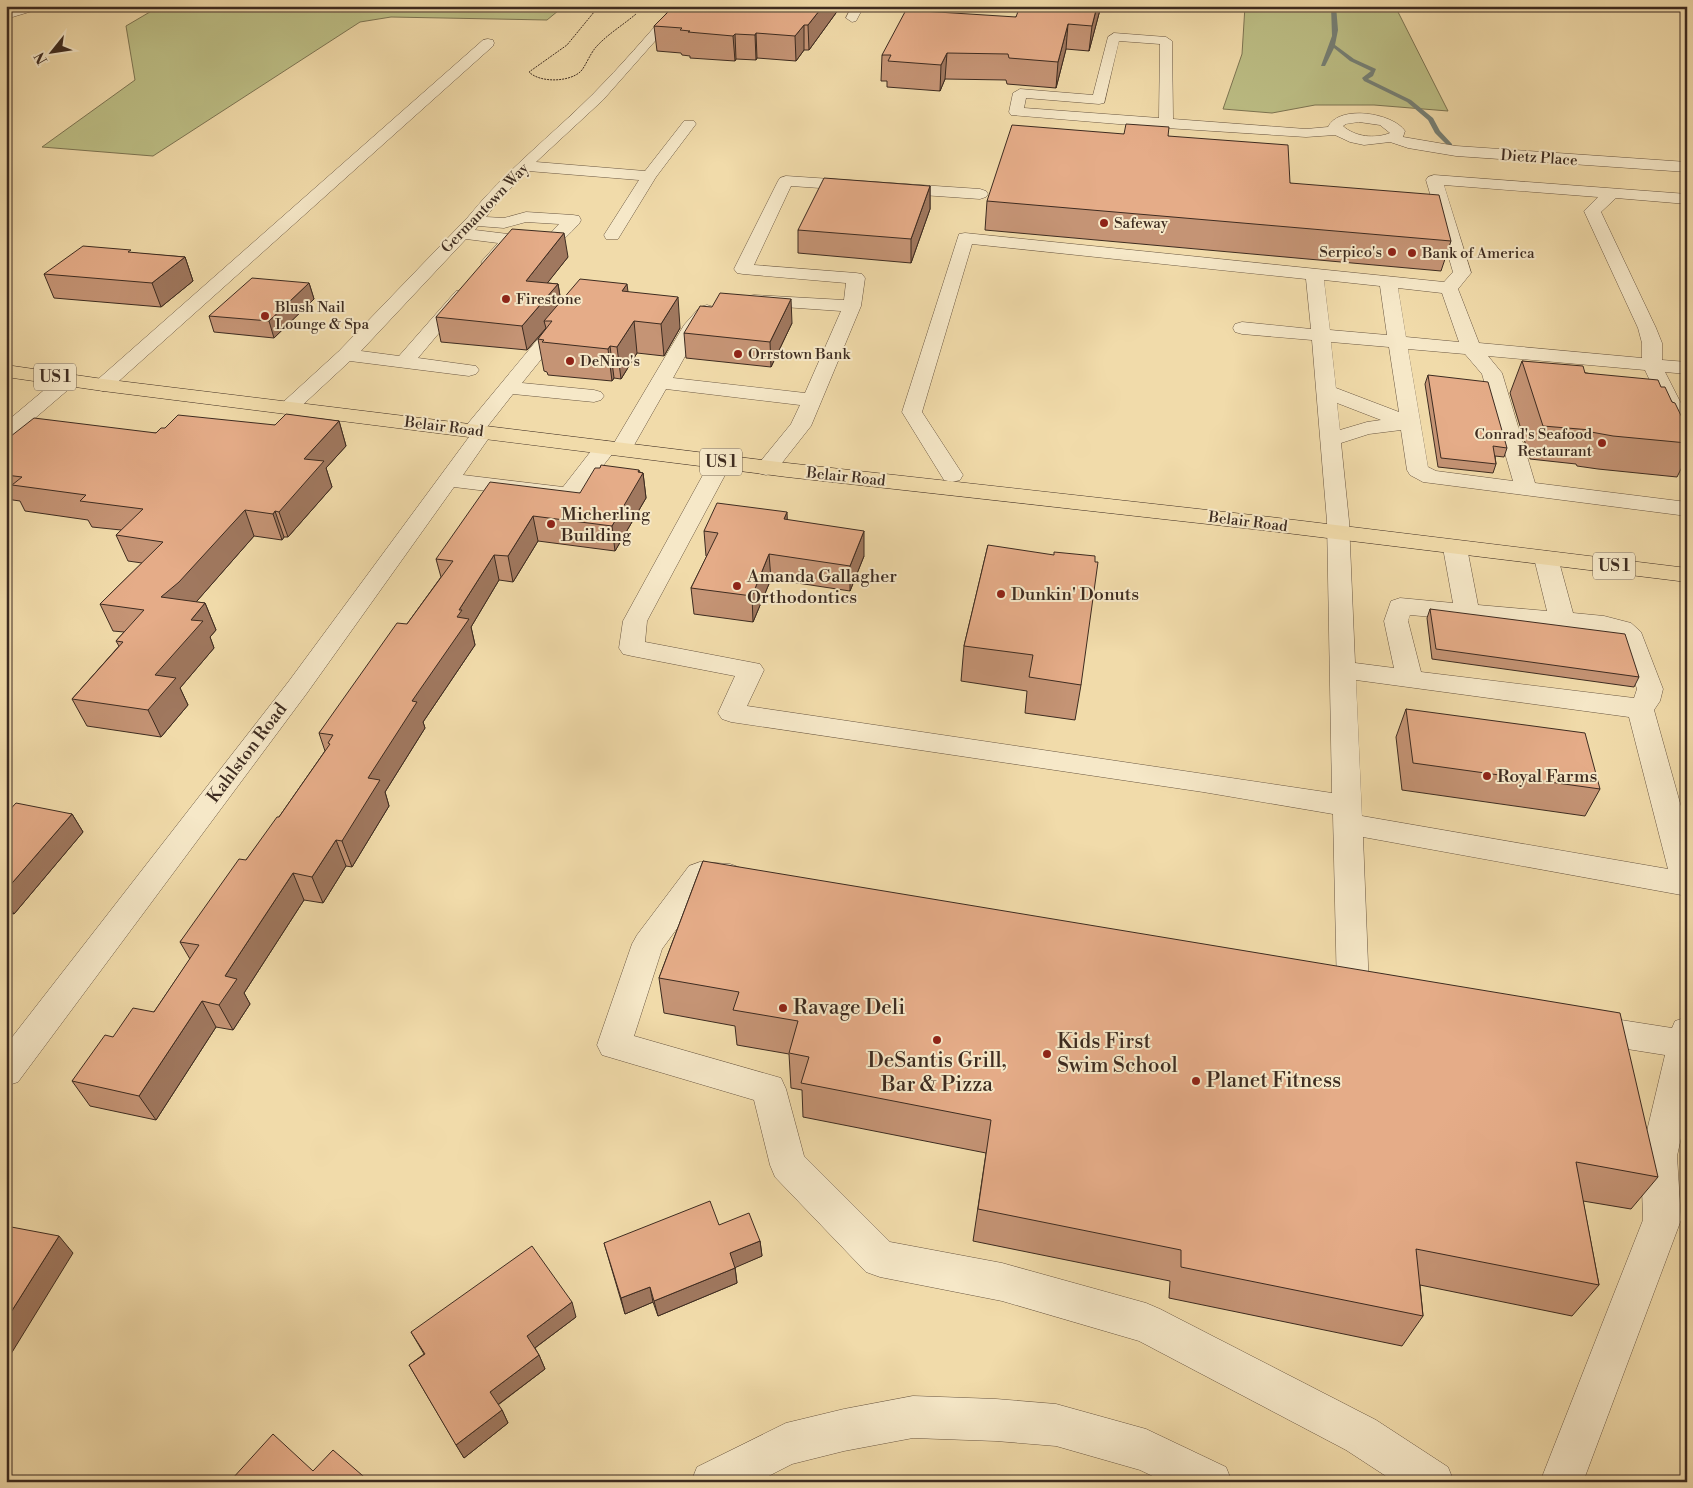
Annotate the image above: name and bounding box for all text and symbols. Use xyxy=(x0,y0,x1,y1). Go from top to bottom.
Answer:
north arrow xyxy=(28,28,78,78)
text: N xyxy=(31,49,52,67)
street label: Dietz Place xyxy=(1500,146,1578,170)
street label: Germantown Way xyxy=(437,158,533,257)
place label: Safeway xyxy=(1114,214,1169,233)
marker: Safeway xyxy=(1098,217,1110,229)
place label: Serpico's xyxy=(1319,243,1382,262)
place label: Bank of America xyxy=(1421,244,1535,263)
marker: Serpico's xyxy=(1386,246,1398,258)
marker: Bank of America xyxy=(1406,247,1418,259)
place label: Firestone xyxy=(516,290,581,309)
marker: Firestone xyxy=(500,293,512,305)
place label: Blush Nail Lounge & Spa xyxy=(274,298,369,334)
marker: Blush Nail Lounge & Spa xyxy=(259,310,271,322)
place label: Orrstown Bank xyxy=(748,345,851,364)
marker: Orrstown Bank xyxy=(732,348,744,360)
place label: DeNiro's xyxy=(580,352,640,371)
marker: DeNiro's xyxy=(564,355,576,367)
road number: US 1 xyxy=(34,364,76,391)
street label: Belair Road xyxy=(402,413,485,441)
place label: Conrad's Seafood Restaurant xyxy=(1474,425,1593,461)
marker: Conrad's Seafood Restaurant xyxy=(1596,437,1608,449)
road number: US 1 xyxy=(700,448,742,476)
street label: Belair Road xyxy=(804,463,887,491)
place label: Micherling Building xyxy=(560,503,651,547)
street label: Belair Road xyxy=(1206,508,1289,536)
marker: Micherling Building xyxy=(545,518,557,530)
road number: US 1 xyxy=(1593,552,1635,580)
place label: Amanda Gallagher Orthodontics xyxy=(746,565,897,609)
marker: Amanda Gallagher Orthodontics xyxy=(731,580,743,592)
place label: Dunkin' Donuts xyxy=(1011,583,1139,606)
marker: Dunkin' Donuts xyxy=(995,588,1007,600)
street label: Kahlston Road xyxy=(202,698,293,808)
place label: Royal Farms xyxy=(1497,765,1598,788)
marker: Royal Farms xyxy=(1481,770,1493,782)
place label: Ravage Deli xyxy=(793,995,905,1021)
marker: Ravage Deli xyxy=(777,1002,789,1014)
place label: Kids First Swim School xyxy=(1057,1029,1178,1079)
marker: DeSantis Grill, Bar & Pizza xyxy=(931,1034,943,1046)
place label: DeSantis Grill, Bar & Pizza xyxy=(867,1048,1007,1098)
marker: Kids First Swim School xyxy=(1041,1048,1053,1060)
place label: Planet Fitness xyxy=(1206,1068,1341,1094)
marker: Planet Fitness xyxy=(1190,1075,1202,1087)

